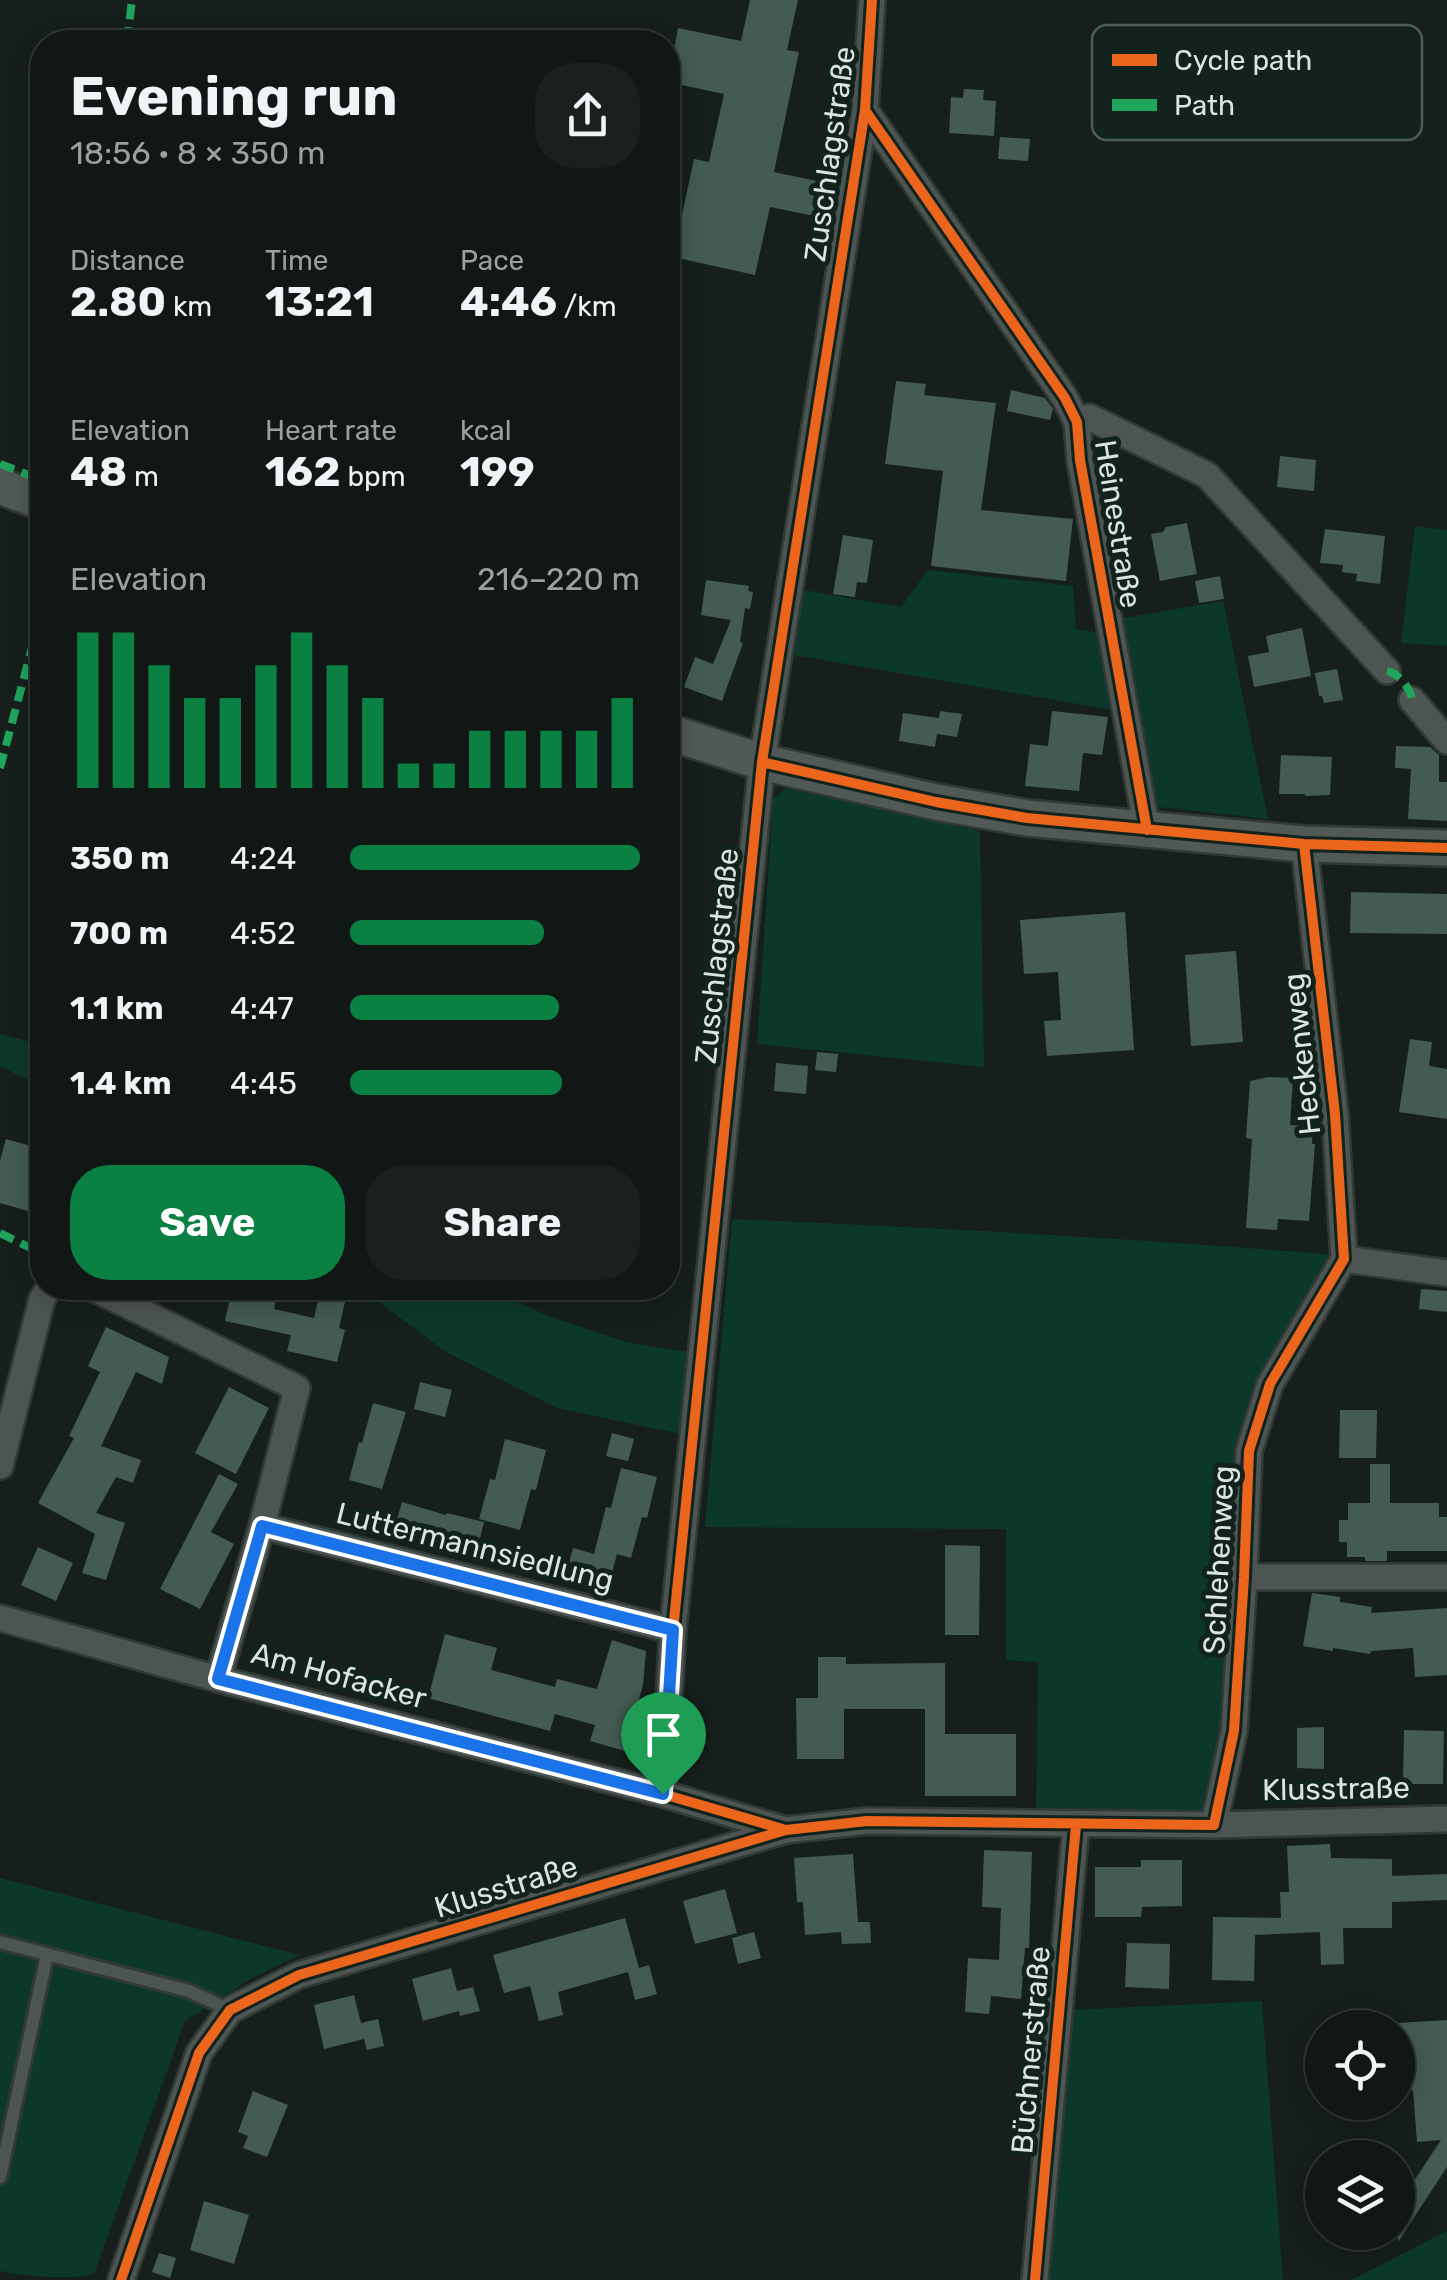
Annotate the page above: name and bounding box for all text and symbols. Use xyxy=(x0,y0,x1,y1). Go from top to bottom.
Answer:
legend xyxy=(1092,25,1422,140)
street label: Zuschlagstraße xyxy=(797,44,863,264)
text: Cycle path xyxy=(1174,44,1312,77)
button: share xyxy=(535,63,640,168)
text: Evening run xyxy=(70,64,398,129)
text: Path xyxy=(1174,89,1235,122)
text: 18:56 · 8 × 350 m xyxy=(70,134,326,172)
text: Distance xyxy=(70,244,185,277)
text: Time xyxy=(265,244,328,277)
text: Pace xyxy=(460,244,524,277)
text: 2.80 xyxy=(70,277,166,327)
text: 13:21 xyxy=(265,277,374,327)
text: 4:46 xyxy=(460,277,557,327)
text: km xyxy=(166,290,212,323)
text: /km xyxy=(557,290,617,323)
text: Elevation xyxy=(70,414,190,447)
text: Heart rate xyxy=(265,414,397,447)
text: kcal xyxy=(460,414,511,447)
street label: Heinestraße xyxy=(1087,437,1149,611)
text: 48 xyxy=(70,447,127,497)
text: 162 xyxy=(265,447,341,497)
text: 199 xyxy=(460,447,535,497)
text: m xyxy=(127,460,159,493)
text: bpm xyxy=(341,460,406,493)
text: Elevation xyxy=(70,560,207,598)
text: 216–220 m xyxy=(477,560,640,598)
text: 350 m xyxy=(70,839,170,877)
text: 4:24 xyxy=(230,839,296,877)
street label: Zuschlagstraße xyxy=(688,846,746,1066)
text: 700 m xyxy=(70,914,168,952)
text: 4:52 xyxy=(230,914,296,952)
street label: Heckenweg xyxy=(1276,971,1328,1137)
text: 1.1 km xyxy=(70,989,164,1027)
text: 4:47 xyxy=(230,989,294,1027)
text: 1.4 km xyxy=(70,1064,171,1102)
text: 4:45 xyxy=(230,1064,297,1102)
button: Save xyxy=(70,1165,345,1280)
button: Share xyxy=(365,1165,640,1280)
street label: Schlehenweg xyxy=(1196,1465,1242,1655)
street label: Luttermannsiedlung xyxy=(333,1495,617,1599)
street label: Am Hofacker xyxy=(247,1635,431,1717)
pin xyxy=(621,1692,706,1795)
icon: arrive xyxy=(636,1707,691,1762)
street label: Klusstraße xyxy=(1262,1770,1410,1808)
street label: Klusstraße xyxy=(430,1848,582,1926)
street label: Büchnerstraße xyxy=(1004,1945,1058,2155)
map controls xyxy=(1305,2010,1415,2250)
button: locate xyxy=(1305,2010,1415,2120)
button: layers xyxy=(1305,2140,1415,2250)

